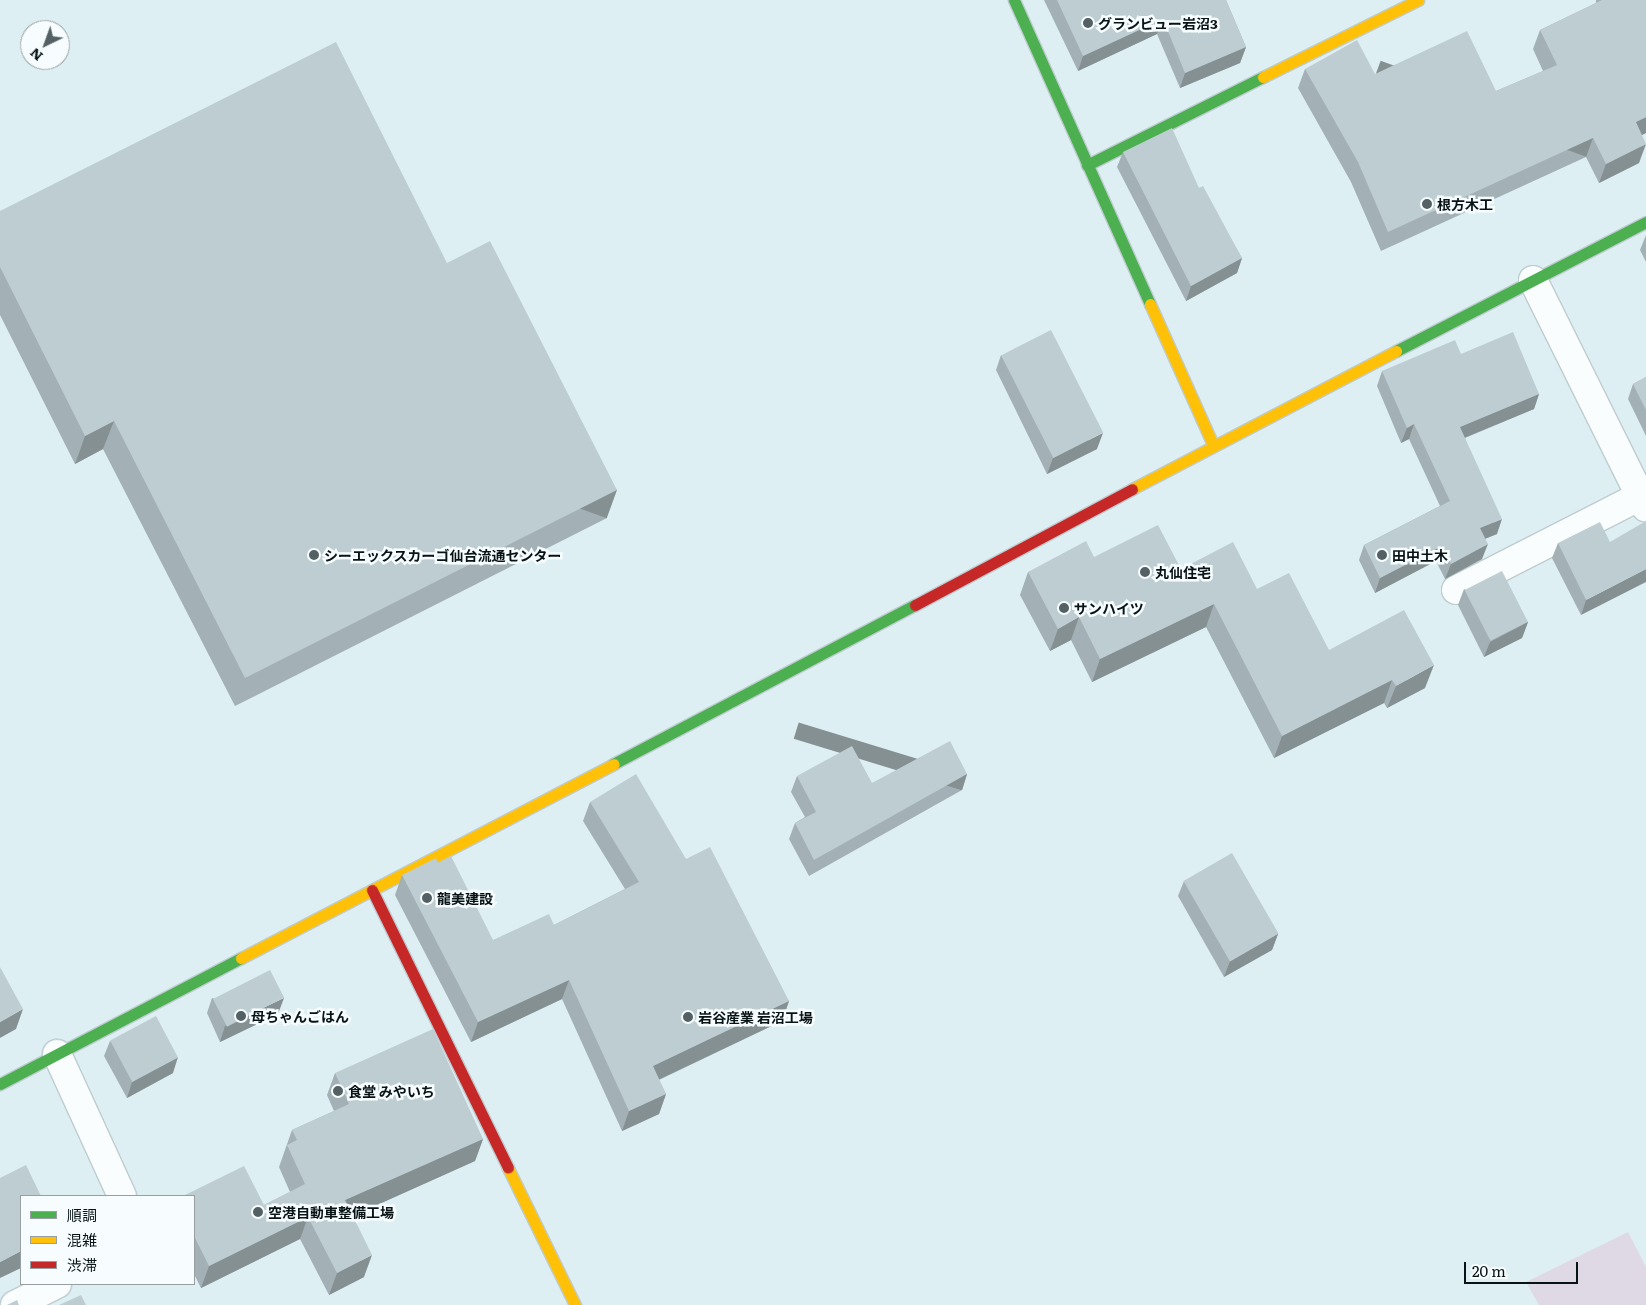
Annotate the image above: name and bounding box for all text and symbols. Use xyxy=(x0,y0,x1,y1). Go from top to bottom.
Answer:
place label: グランビュー岩沼3 xyxy=(1098,15,1218,31)
marker: グランビュー岩沼3 xyxy=(1082,17,1094,29)
north arrow xyxy=(20,20,70,70)
text: N xyxy=(25,44,47,67)
place label: 根方木工 xyxy=(1437,196,1493,212)
marker: 根方木工 xyxy=(1421,198,1433,210)
place label: シーエックスカーゴ仙台流通センター xyxy=(324,547,562,563)
place label: 田中土木 xyxy=(1392,547,1448,563)
marker: シーエックスカーゴ仙台流通センター xyxy=(308,549,320,561)
marker: 田中土木 xyxy=(1376,549,1388,561)
place label: 丸仙住宅 xyxy=(1155,564,1211,580)
marker: 丸仙住宅 xyxy=(1139,566,1151,578)
place label: サンハイツ xyxy=(1074,600,1144,616)
marker: サンハイツ xyxy=(1058,602,1070,614)
place label: 龍美建設 xyxy=(437,890,493,906)
marker: 龍美建設 xyxy=(421,892,433,904)
place label: 母ちゃんごはん xyxy=(251,1008,349,1024)
place label: 岩谷産業 岩沼工場 xyxy=(698,1009,813,1025)
marker: 母ちゃんごはん xyxy=(235,1010,247,1022)
marker: 岩谷産業 岩沼工場 xyxy=(682,1011,694,1023)
place label: 食堂 みやいち xyxy=(348,1083,435,1099)
marker: 食堂 みやいち xyxy=(332,1085,344,1097)
legend xyxy=(20,1195,195,1285)
text: 順調 xyxy=(67,1203,97,1226)
place label: 空港自動車整備工場 xyxy=(268,1204,394,1220)
marker: 空港自動車整備工場 xyxy=(252,1206,264,1218)
text: 混雑 xyxy=(67,1228,97,1251)
scale bar xyxy=(1466,1252,1580,1284)
text: 渋滞 xyxy=(67,1253,97,1276)
text: 20 m xyxy=(1472,1259,1506,1282)

